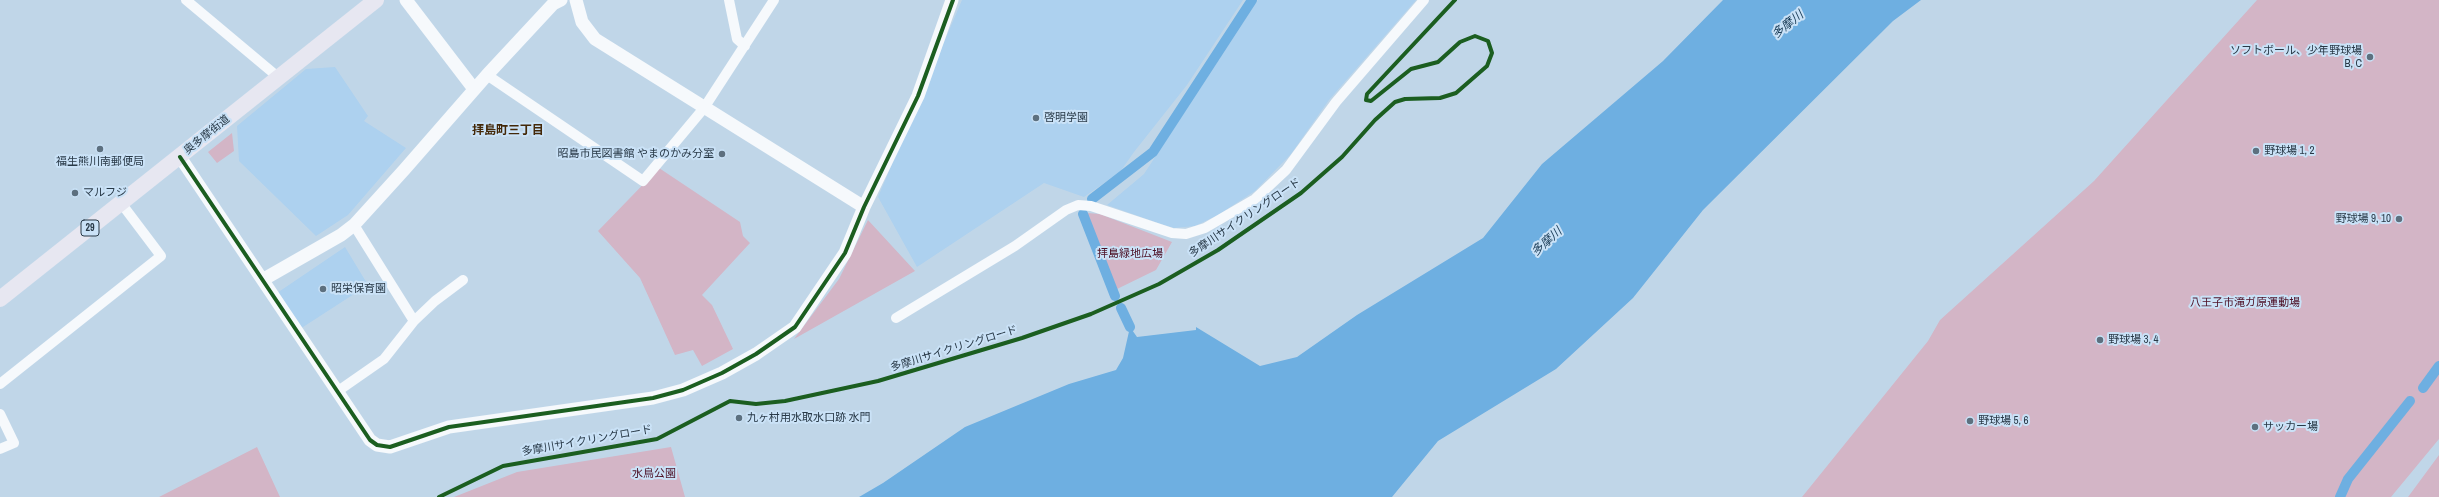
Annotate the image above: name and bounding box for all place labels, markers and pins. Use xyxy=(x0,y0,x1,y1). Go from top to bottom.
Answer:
place label: ソフトボール、少年野球場 B, C xyxy=(2230,44,2362,70)
marker: ソフトボール、少年野球場 B, C xyxy=(2365,52,2375,62)
place label: 啓明学園 xyxy=(1044,111,1088,125)
marker: 啓明学園 xyxy=(1031,113,1041,123)
marker: 福生熊川南郵便局 xyxy=(95,144,105,154)
place label: 野球場 1, 2 xyxy=(2264,144,2315,158)
marker: 野球場 1, 2 xyxy=(2251,146,2261,156)
place label: 昭島市民図書館 やまのかみ分室 xyxy=(557,147,714,161)
marker: 昭島市民図書館 やまのかみ分室 xyxy=(717,149,727,159)
place label: 福生熊川南郵便局 xyxy=(56,155,144,169)
place label: マルフジ xyxy=(83,186,127,200)
marker: マルフジ xyxy=(70,188,80,198)
place label: 野球場 9, 10 xyxy=(2335,212,2391,226)
marker: 野球場 9, 10 xyxy=(2394,214,2404,224)
place label: 昭栄保育園 xyxy=(331,282,386,296)
marker: 昭栄保育園 xyxy=(318,284,328,294)
place label: 野球場 3, 4 xyxy=(2108,333,2159,347)
marker: 野球場 3, 4 xyxy=(2095,335,2105,345)
place label: 九ヶ村用水取水口跡 水門 xyxy=(747,411,871,425)
marker: 九ヶ村用水取水口跡 水門 xyxy=(734,413,744,423)
place label: 野球場 5, 6 xyxy=(1978,414,2029,428)
marker: 野球場 5, 6 xyxy=(1965,416,1975,426)
place label: サッカー場 xyxy=(2263,420,2318,434)
marker: サッカー場 xyxy=(2250,422,2260,432)

